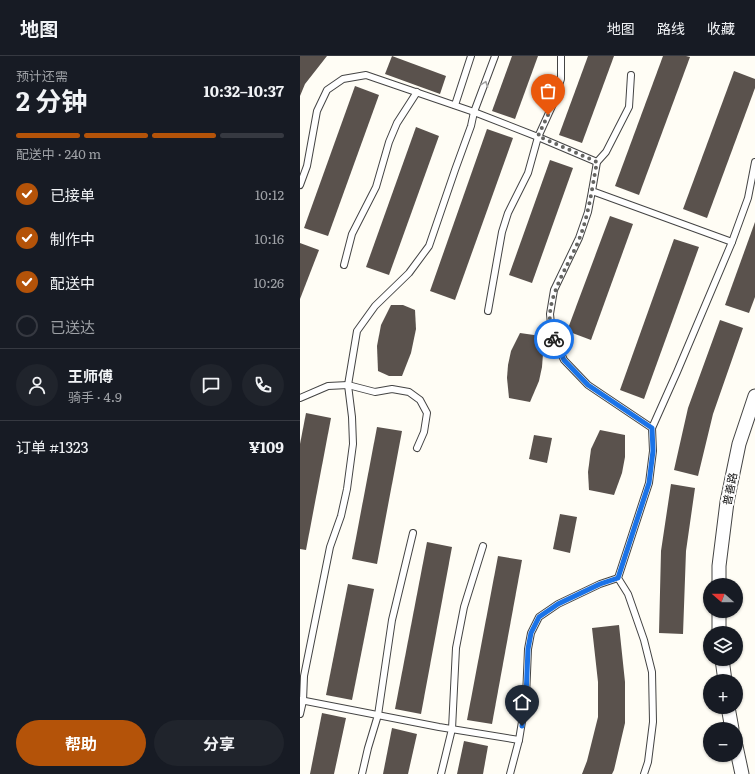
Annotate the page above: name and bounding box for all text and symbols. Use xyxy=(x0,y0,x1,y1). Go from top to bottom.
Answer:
text: 地图 xyxy=(20,14,58,42)
text: 地图 xyxy=(607,18,635,38)
text: 路线 xyxy=(657,18,685,38)
text: 收藏 xyxy=(707,18,735,38)
text: 预计还需 xyxy=(16,66,68,85)
pin xyxy=(531,74,565,115)
text: 10:32–10:37 xyxy=(204,79,284,102)
text: 2 分钟 xyxy=(16,80,87,119)
icon: bag xyxy=(537,80,559,102)
one-way arrow xyxy=(480,81,488,88)
text: 配送中 · 240 m xyxy=(16,144,101,163)
icon: check xyxy=(16,183,38,205)
text: 已接单 xyxy=(50,183,95,206)
text: 10:12 xyxy=(255,185,284,204)
icon: check xyxy=(16,227,38,249)
text: 制作中 xyxy=(50,227,95,250)
text: 10:16 xyxy=(255,229,284,248)
icon: check xyxy=(16,271,38,293)
text: 配送中 xyxy=(50,271,95,294)
text: 10:26 xyxy=(253,273,284,292)
text: 已送达 xyxy=(50,315,95,338)
courier xyxy=(534,319,574,359)
icon: bike xyxy=(543,328,565,350)
button: person xyxy=(16,364,58,406)
text: 王师傅 xyxy=(68,364,113,387)
button: chat xyxy=(190,364,232,406)
button: phone xyxy=(242,364,284,406)
text: 骑手 · 4.9 xyxy=(68,387,122,406)
text: 订单 #1323 xyxy=(16,435,89,458)
text: ¥109 xyxy=(249,435,284,458)
street label: 普善路 xyxy=(718,471,740,507)
north arrow xyxy=(703,578,743,618)
map controls xyxy=(703,578,743,762)
button: layers xyxy=(703,626,743,666)
button: + xyxy=(703,674,743,714)
pin xyxy=(505,685,539,726)
icon: home xyxy=(511,691,533,713)
button: 帮助 xyxy=(16,720,146,766)
button: 分享 xyxy=(154,720,284,766)
button: − xyxy=(703,722,743,762)

